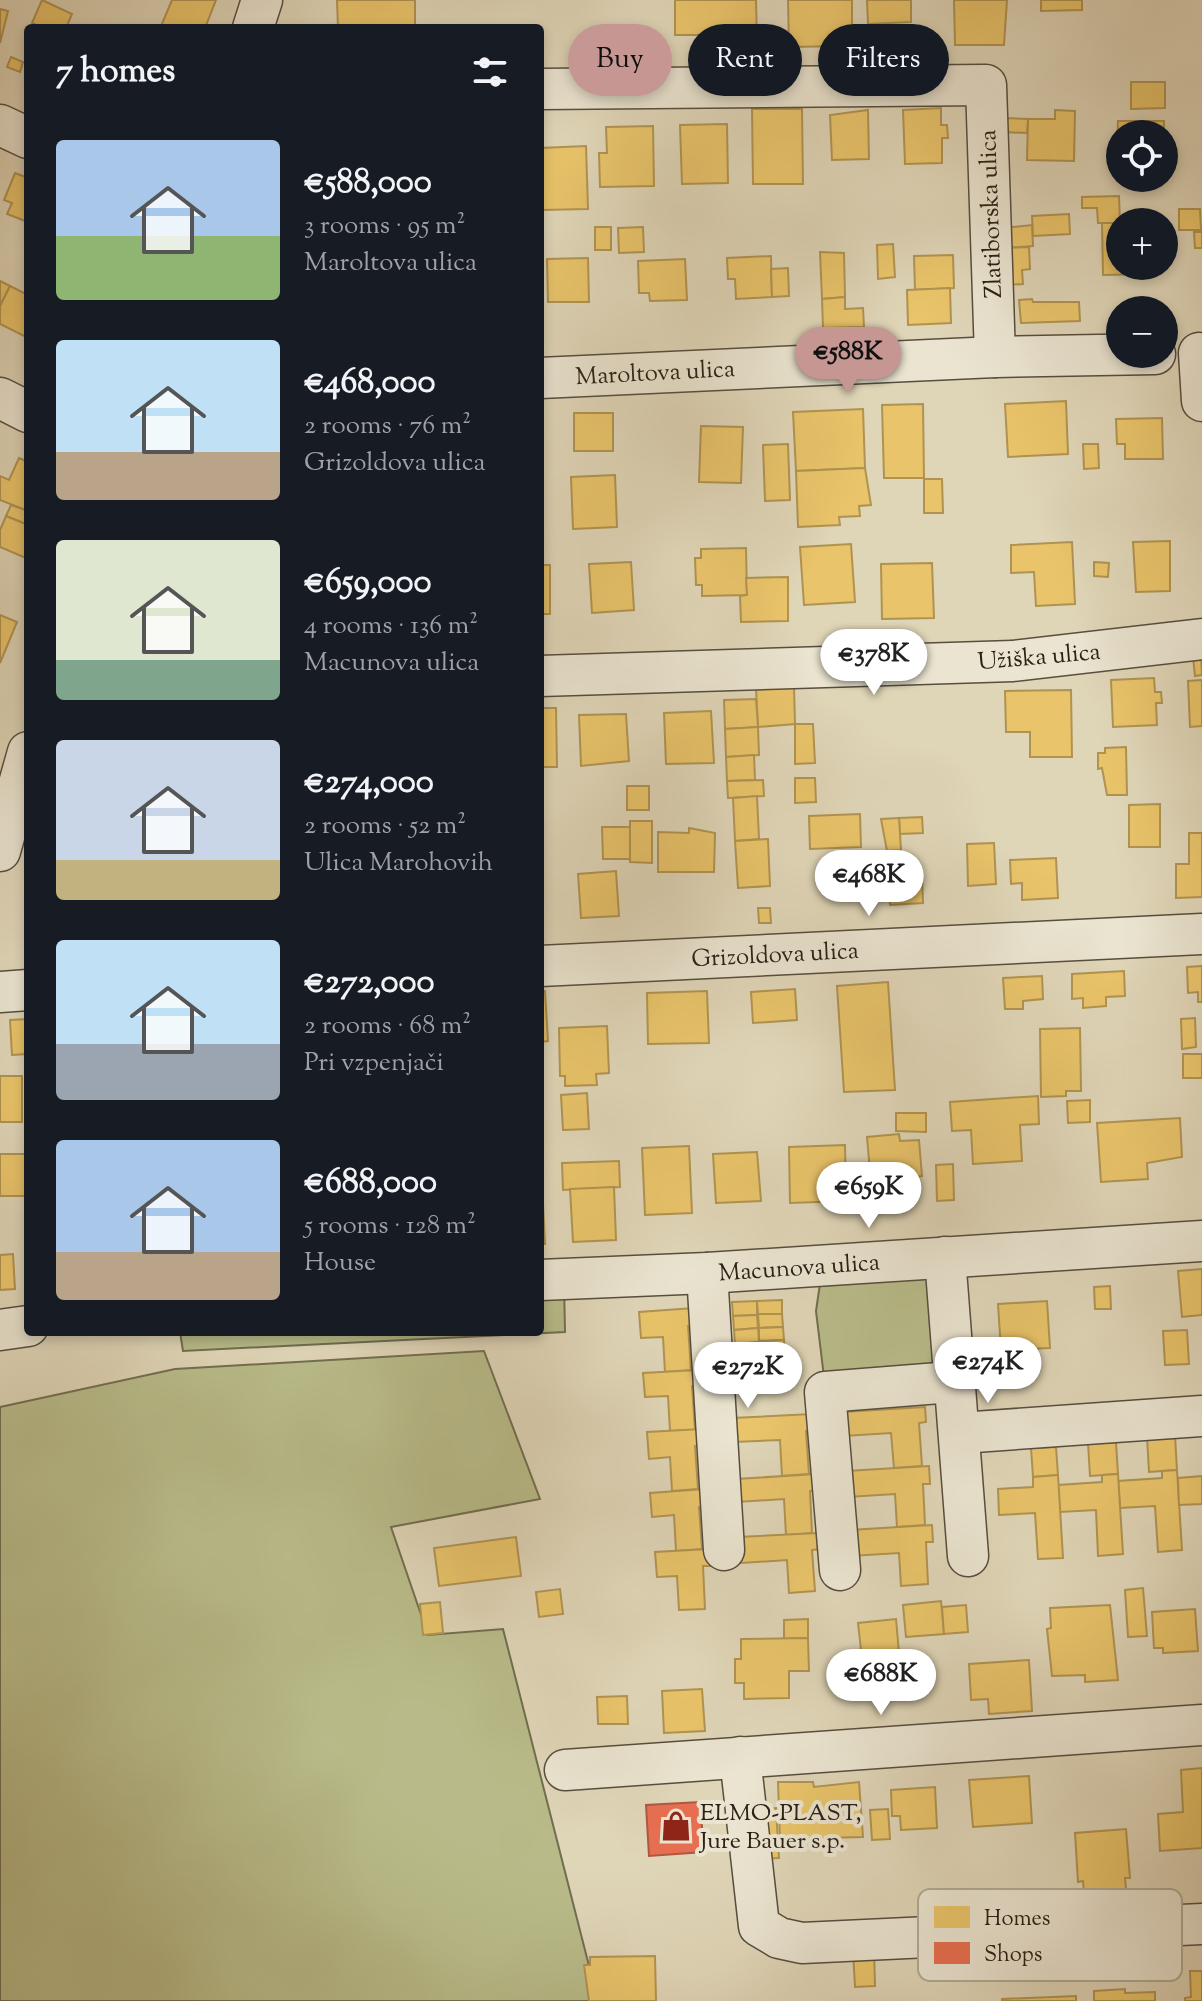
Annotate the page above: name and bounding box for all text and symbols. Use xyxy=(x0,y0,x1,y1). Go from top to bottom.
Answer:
chip: Buy xyxy=(568,24,672,96)
chip: Rent xyxy=(688,24,802,96)
chip: Filters xyxy=(818,24,949,96)
text: 7 homes xyxy=(56,48,175,97)
icon: filters xyxy=(468,50,512,94)
map controls xyxy=(1106,120,1178,368)
button: locate xyxy=(1106,120,1178,192)
street label: Zlatiborska ulica xyxy=(972,129,1012,299)
text: €588,000 xyxy=(304,159,432,208)
icon: home xyxy=(120,172,216,268)
text: 3 rooms · 95 m² xyxy=(304,208,465,245)
button: + xyxy=(1106,208,1178,280)
text: Maroltova ulica xyxy=(304,245,477,282)
button: − xyxy=(1106,296,1178,368)
pin: €588K xyxy=(792,327,904,395)
text: €588K xyxy=(813,334,883,371)
street label: Maroltova ulica xyxy=(574,353,736,395)
text: €468,000 xyxy=(304,359,435,408)
icon: home xyxy=(120,372,216,468)
text: 2 rooms · 76 m² xyxy=(304,408,471,445)
text: Grizoldova ulica xyxy=(304,445,486,482)
text: €659,000 xyxy=(304,559,431,608)
icon: home xyxy=(120,572,216,668)
text: 4 rooms · 136 m² xyxy=(304,608,478,645)
pin: €378K xyxy=(818,629,930,697)
text: €378K xyxy=(838,636,910,673)
street label: Užiška ulica xyxy=(976,636,1102,680)
text: Macunova ulica xyxy=(304,645,479,682)
text: €274,000 xyxy=(304,759,434,808)
icon: home xyxy=(120,772,216,868)
text: 2 rooms · 52 m² xyxy=(304,808,466,845)
text: Ulica Marohovih xyxy=(304,845,493,882)
pin: €468K xyxy=(813,850,925,918)
text: €468K xyxy=(833,857,905,894)
street label: Grizoldova ulica xyxy=(691,935,860,977)
text: €272,000 xyxy=(304,959,435,1008)
icon: home xyxy=(120,972,216,1068)
text: 2 rooms · 68 m² xyxy=(304,1008,471,1045)
text: Pri vzpenjači xyxy=(304,1045,444,1082)
text: €688,000 xyxy=(304,1159,437,1208)
pin: €659K xyxy=(813,1162,925,1230)
text: €659K xyxy=(834,1169,904,1206)
icon: home xyxy=(120,1172,216,1268)
text: 5 rooms · 128 m² xyxy=(304,1208,476,1245)
text: House xyxy=(304,1245,376,1282)
street label: Macunova ulica xyxy=(717,1246,881,1292)
pin: €274K xyxy=(932,1337,1044,1405)
pin: €272K xyxy=(692,1342,804,1410)
text: €274K xyxy=(952,1344,1024,1381)
text: €272K xyxy=(712,1349,784,1386)
pin: €688K xyxy=(825,1649,937,1717)
text: €688K xyxy=(844,1656,918,1693)
place label: ELMO-PLAST, Jure Bauer s.p. xyxy=(698,1797,862,1859)
shop icon: ELMO-PLAST, Jure Bauer s.p. xyxy=(659,1809,693,1843)
legend xyxy=(918,1889,1182,1981)
text: Homes xyxy=(984,1904,1050,1936)
text: Shops xyxy=(984,1940,1042,1972)

